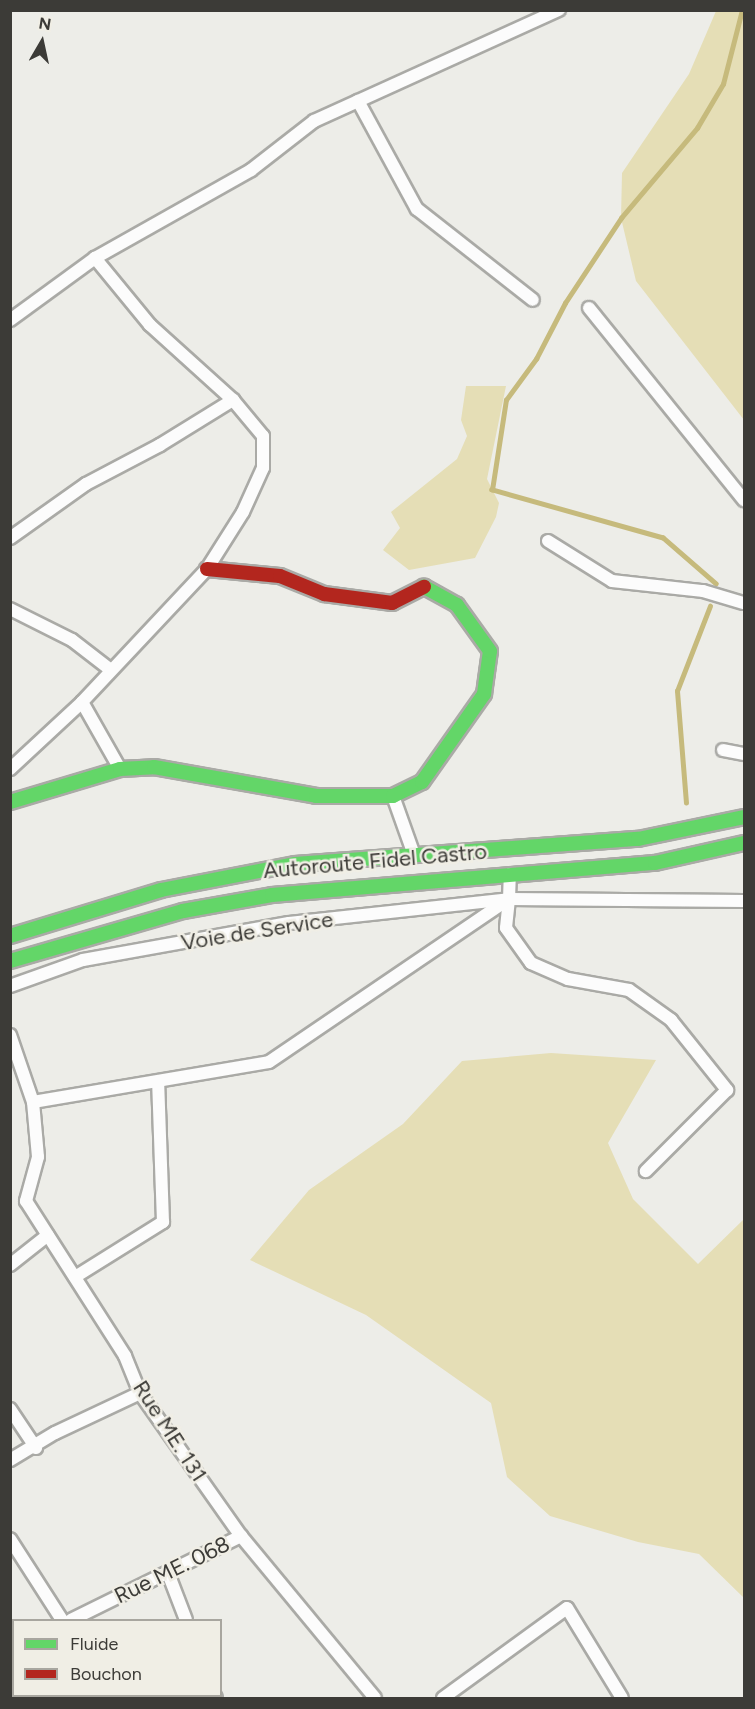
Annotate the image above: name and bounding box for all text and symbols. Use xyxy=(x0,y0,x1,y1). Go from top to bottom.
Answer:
north arrow xyxy=(12,12,72,72)
text: N xyxy=(37,13,52,34)
street label: Autoroute Fidel Castro xyxy=(262,838,488,884)
street label: Voie de Service xyxy=(179,906,335,956)
street label: Rue ME. 131 xyxy=(128,1375,212,1487)
street label: Rue ME. 068 xyxy=(110,1531,234,1609)
legend xyxy=(12,1619,222,1697)
text: Fluide xyxy=(70,1633,118,1655)
text: Bouchon xyxy=(70,1663,142,1685)

